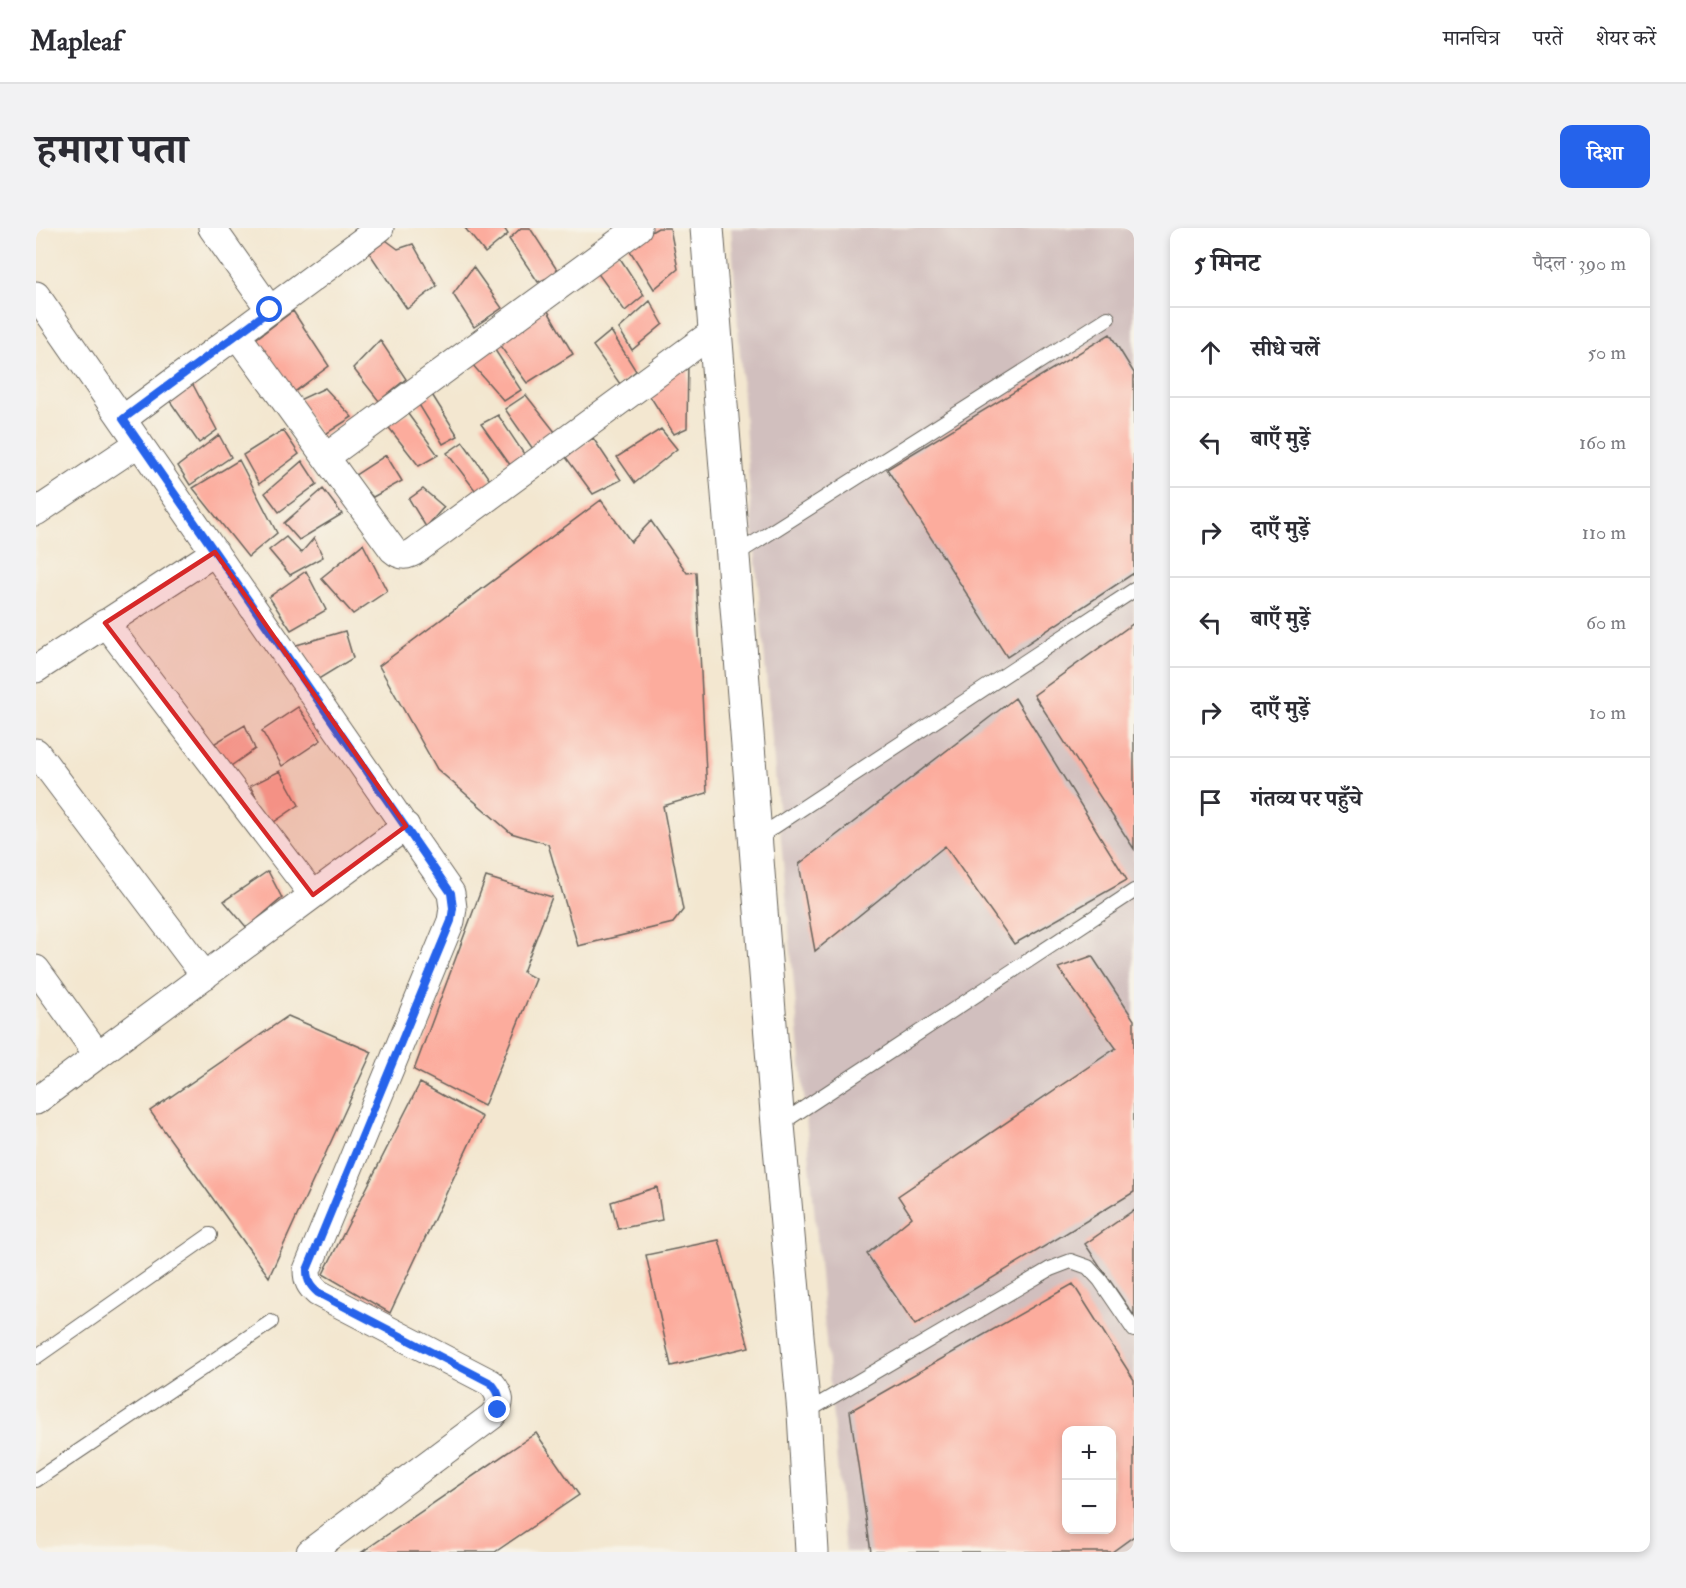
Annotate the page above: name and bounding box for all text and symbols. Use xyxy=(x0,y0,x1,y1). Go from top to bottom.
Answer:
text: Mapleaf xyxy=(30,24,122,59)
text: मानचित्र xyxy=(1443,25,1500,52)
text: परतें xyxy=(1533,25,1563,52)
text: शेयर करें xyxy=(1596,25,1656,52)
text: हमारा पता xyxy=(36,124,188,176)
button: दिशा xyxy=(1560,125,1650,188)
text: 5 मिनट xyxy=(1194,247,1260,279)
text: पैदल · 390 m xyxy=(1533,251,1626,276)
route start xyxy=(256,296,282,322)
text: सीधे चलें xyxy=(1251,335,1319,363)
icon: ahead xyxy=(1194,336,1227,369)
text: 50 m xyxy=(1587,340,1626,365)
text: बाएँ मुड़ें xyxy=(1251,425,1310,453)
icon: left xyxy=(1194,426,1227,459)
text: 160 m xyxy=(1579,430,1626,455)
text: दाएँ मुड़ें xyxy=(1251,515,1310,543)
icon: right xyxy=(1194,516,1227,549)
text: 110 m xyxy=(1582,520,1626,545)
text: बाएँ मुड़ें xyxy=(1251,605,1310,633)
icon: left xyxy=(1194,606,1227,639)
text: 60 m xyxy=(1586,610,1626,635)
text: दाएँ मुड़ें xyxy=(1251,695,1310,723)
icon: right xyxy=(1194,696,1227,729)
text: 10 m xyxy=(1589,700,1626,725)
text: गंतव्य पर पहुँचे xyxy=(1251,785,1362,813)
icon: arrive xyxy=(1194,786,1227,819)
route end xyxy=(484,1396,510,1422)
map controls xyxy=(1062,1426,1116,1534)
button: + xyxy=(1062,1426,1116,1480)
button: − xyxy=(1062,1480,1116,1534)

